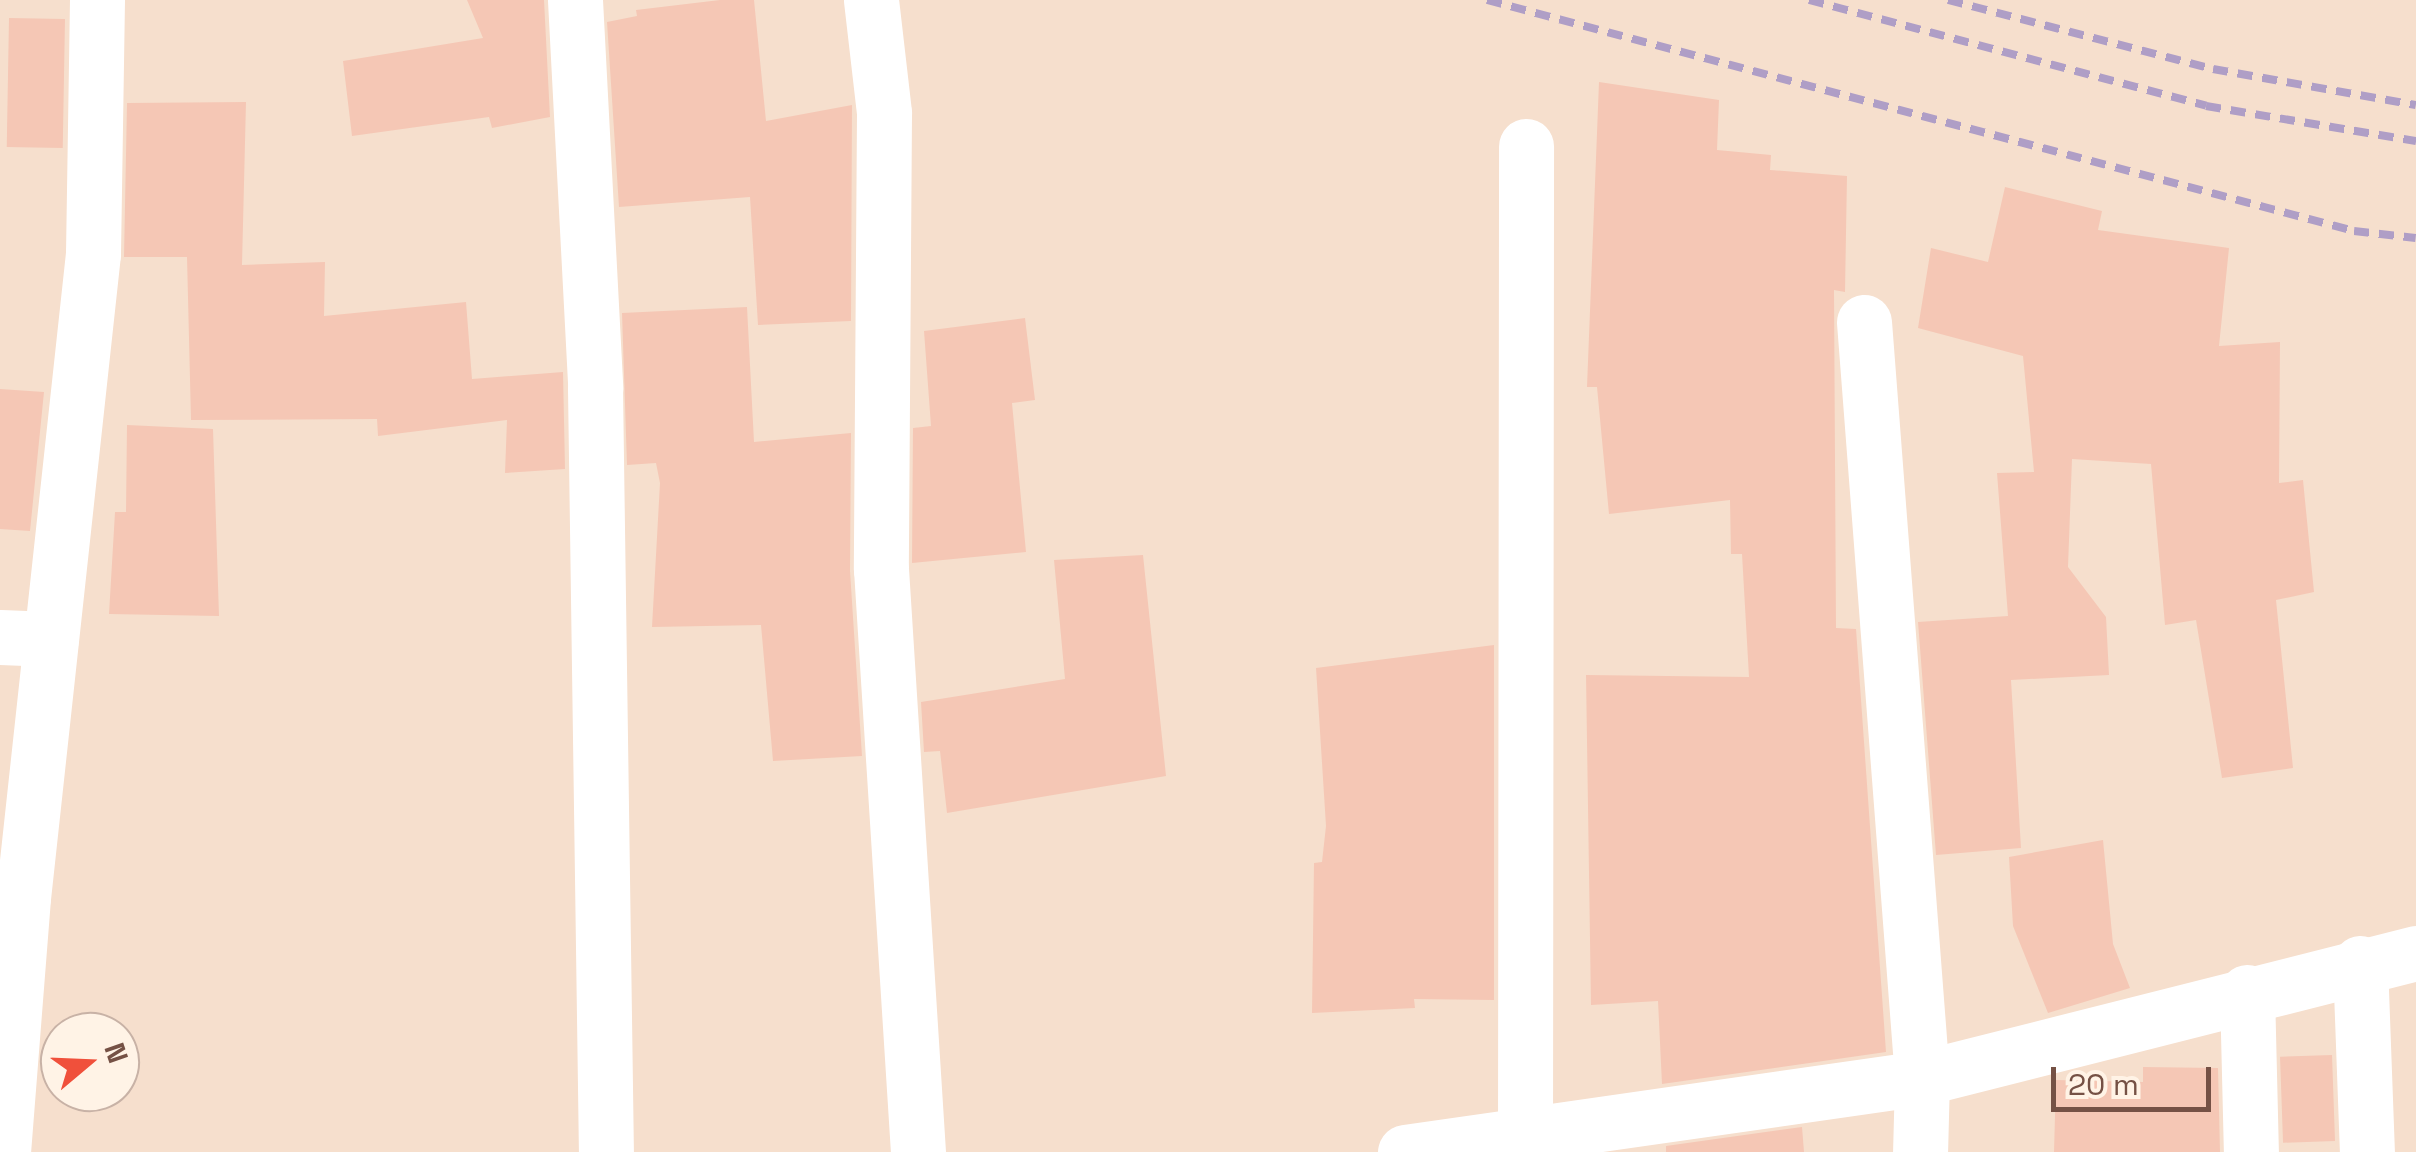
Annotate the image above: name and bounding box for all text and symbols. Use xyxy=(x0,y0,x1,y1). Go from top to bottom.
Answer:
north arrow xyxy=(40,1012,140,1112)
text: N xyxy=(96,1038,137,1068)
scale bar xyxy=(2056,1047,2216,1109)
text: 20 m xyxy=(2068,1065,2139,1104)

